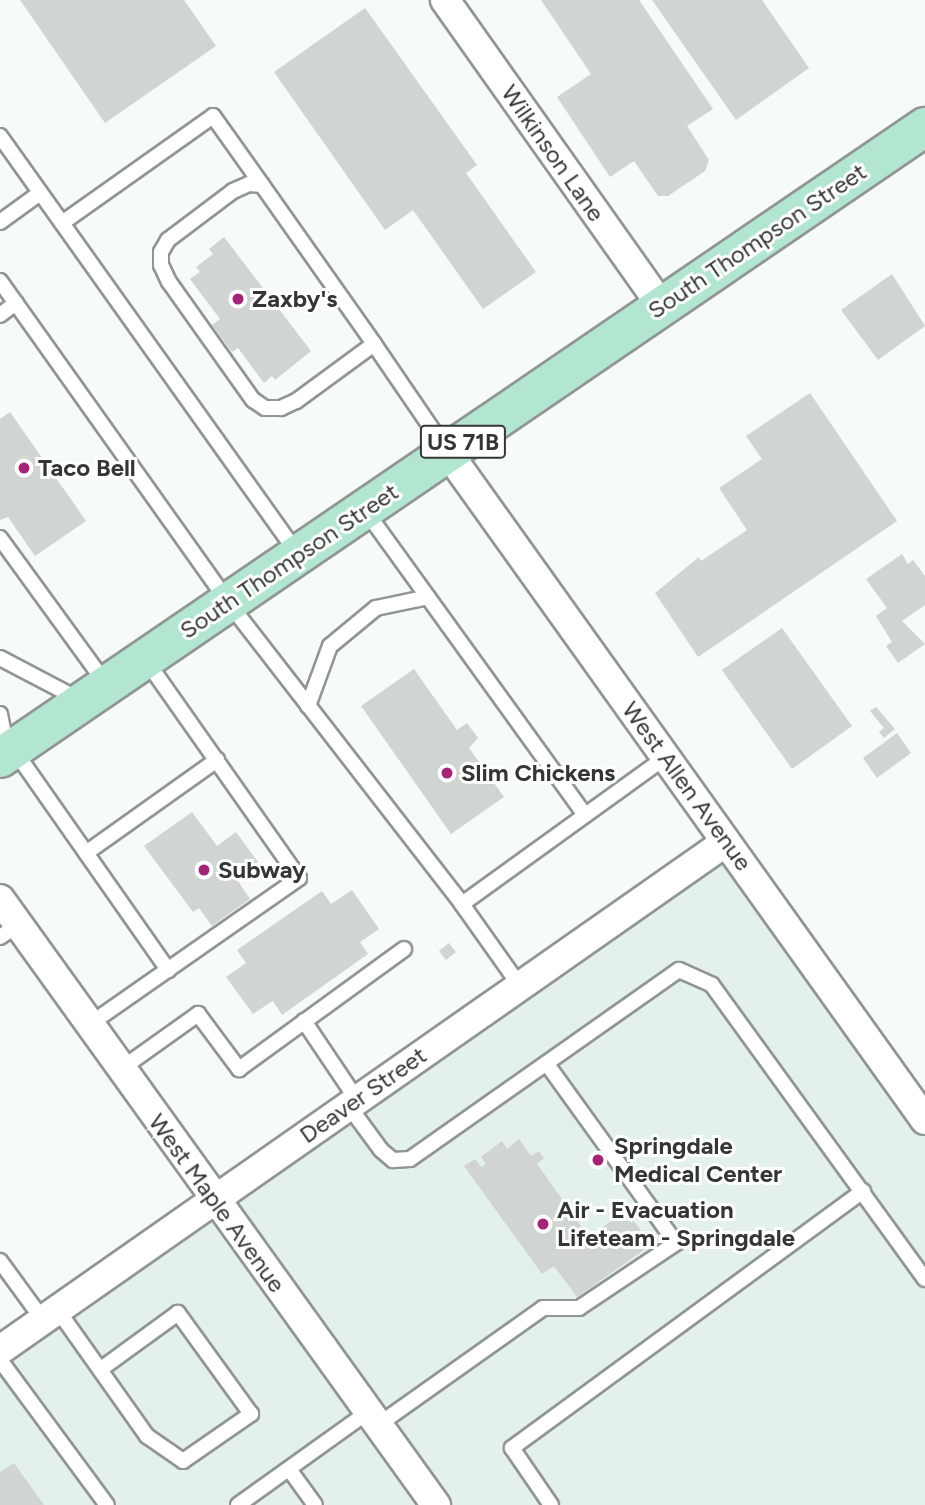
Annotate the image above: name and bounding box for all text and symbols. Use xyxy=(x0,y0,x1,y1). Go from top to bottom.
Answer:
street label: Wilkinson Lane xyxy=(495,79,611,227)
street label: South Thompson Street xyxy=(642,157,872,325)
place label: Zaxby's xyxy=(252,285,337,313)
marker: Zaxby's xyxy=(230,291,246,307)
road number: US 71B xyxy=(419,422,507,462)
place label: Taco Bell xyxy=(38,454,136,482)
marker: Taco Bell xyxy=(16,460,32,476)
street label: South Thompson Street xyxy=(174,477,404,645)
street label: West Allen Avenue xyxy=(616,696,758,876)
place label: Slim Chickens xyxy=(461,759,615,787)
marker: Slim Chickens xyxy=(439,765,455,781)
place label: Subway xyxy=(218,856,306,884)
marker: Subway xyxy=(196,862,212,878)
street label: Deaver Street xyxy=(294,1041,432,1149)
street label: West Maple Avenue xyxy=(143,1108,291,1298)
place label: Springdale Medical Center xyxy=(614,1132,782,1188)
marker: Springdale Medical Center xyxy=(588,1150,608,1170)
place label: Air - Evacuation Lifeteam - Springdale xyxy=(557,1196,795,1252)
marker: Air - Evacuation Lifeteam - Springdale xyxy=(535,1216,551,1232)

